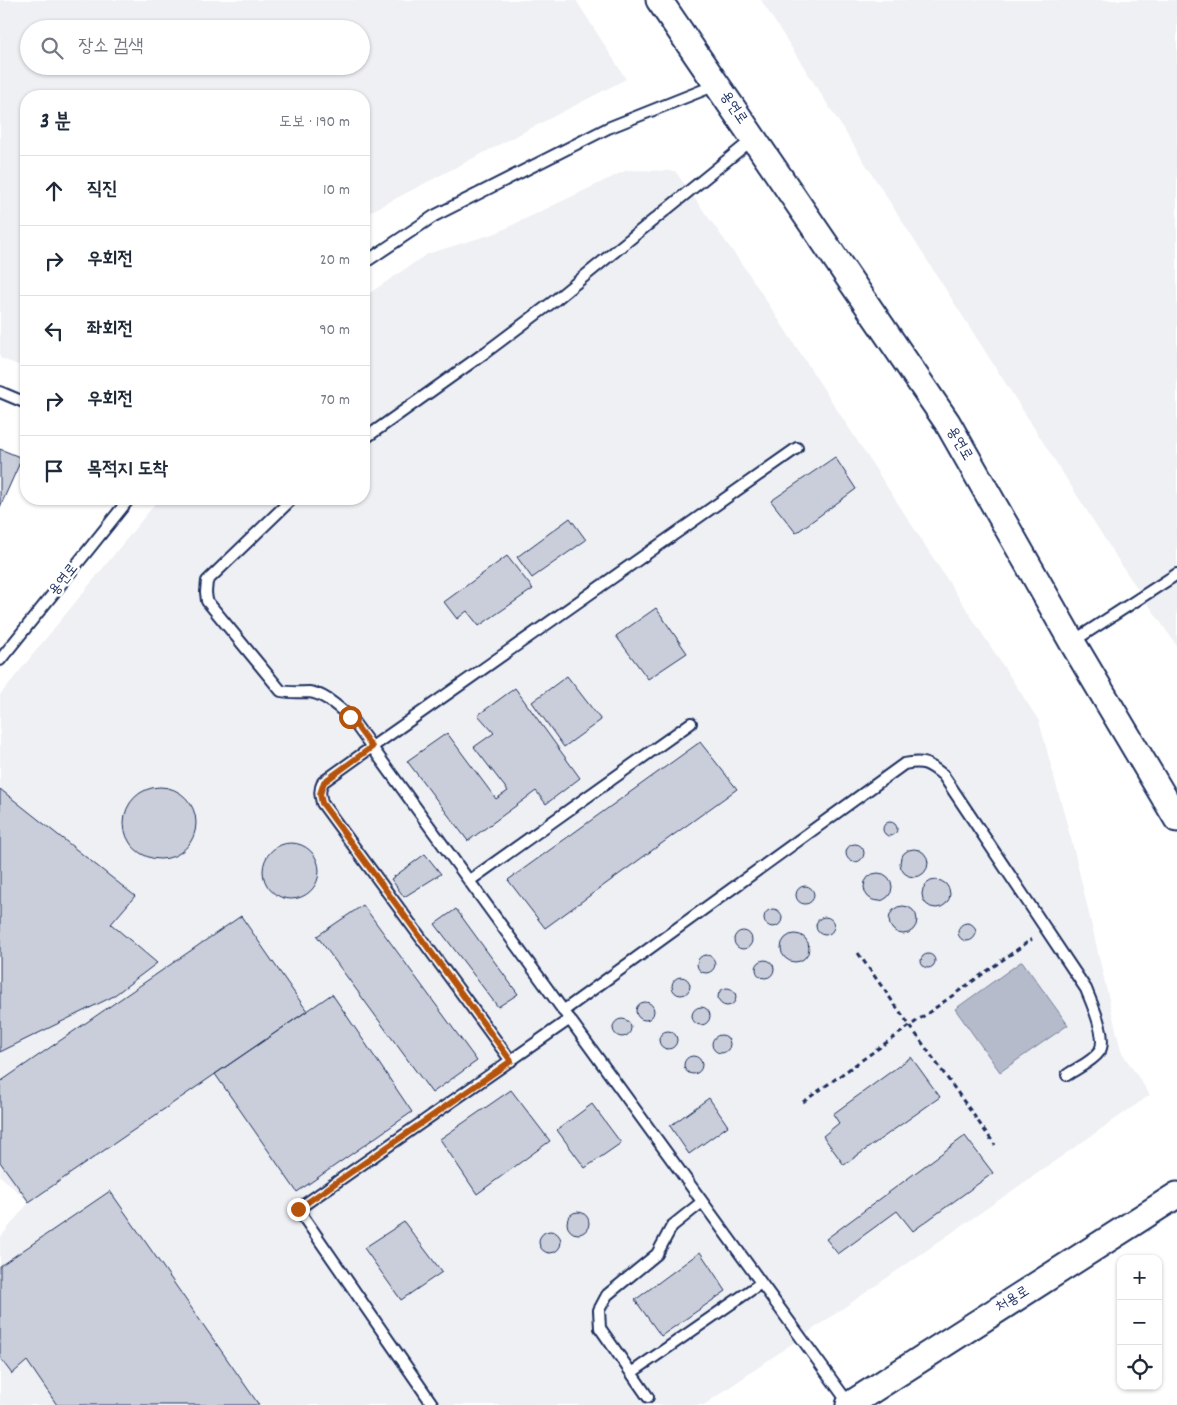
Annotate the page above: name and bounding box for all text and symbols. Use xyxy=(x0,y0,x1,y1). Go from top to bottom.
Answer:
search box xyxy=(20,20,370,75)
icon: search xyxy=(38,34,66,62)
text: 장소 검색 xyxy=(78,34,144,61)
street label: 용연로 xyxy=(714,87,752,129)
text: 3 분 xyxy=(40,108,71,138)
text: 도보 · 190 m xyxy=(279,111,350,134)
icon: ahead xyxy=(40,177,68,205)
text: 직진 xyxy=(87,177,118,204)
text: 10 m xyxy=(323,179,350,202)
icon: right xyxy=(40,247,68,275)
text: 우회전 xyxy=(87,247,133,274)
text: 20 m xyxy=(320,249,350,272)
icon: left xyxy=(40,317,68,345)
text: 좌회전 xyxy=(87,317,133,344)
text: 90 m xyxy=(319,319,350,342)
icon: right xyxy=(40,387,68,415)
text: 우회전 xyxy=(87,387,133,414)
text: 70 m xyxy=(320,389,350,412)
street label: 용연로 xyxy=(940,423,978,465)
icon: arrive xyxy=(40,457,68,485)
text: 목적지 도착 xyxy=(87,457,168,484)
street label: 용연로 xyxy=(44,559,84,601)
route start xyxy=(339,706,362,729)
route end xyxy=(287,1198,310,1221)
map controls xyxy=(1117,1255,1162,1390)
button: + xyxy=(1117,1255,1162,1300)
street label: 처용로 xyxy=(992,1281,1034,1319)
button: − xyxy=(1117,1300,1162,1345)
button: locate xyxy=(1117,1345,1162,1390)

